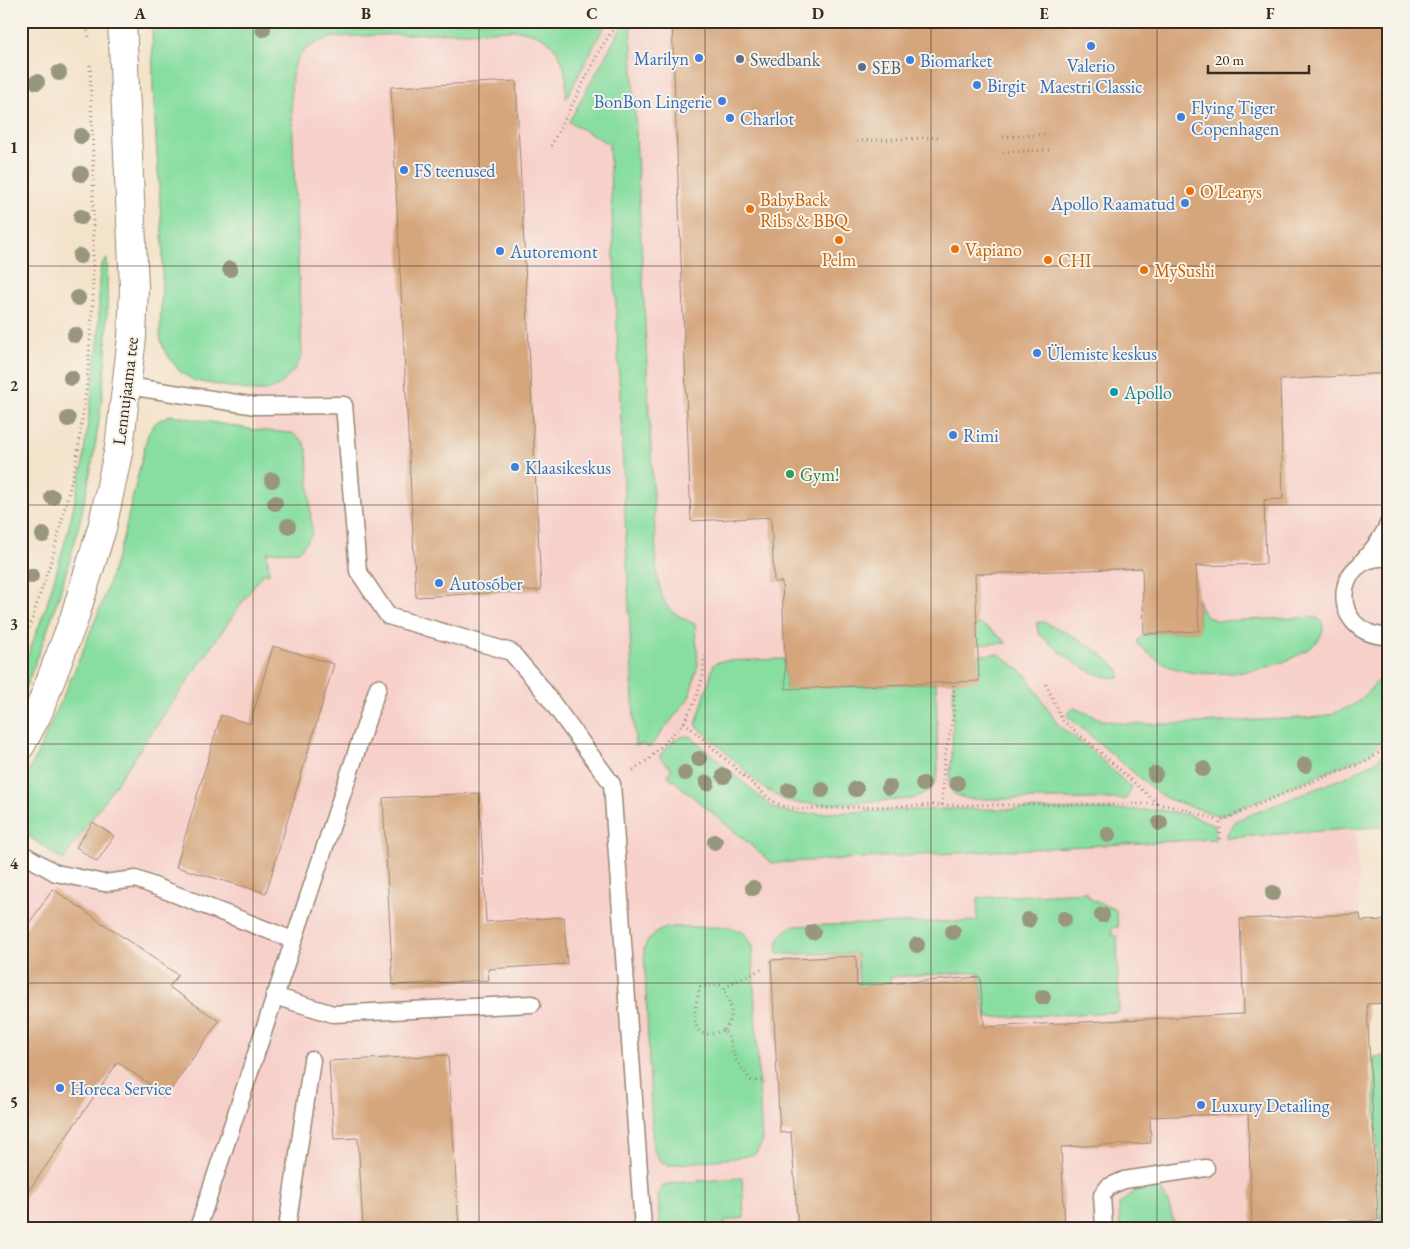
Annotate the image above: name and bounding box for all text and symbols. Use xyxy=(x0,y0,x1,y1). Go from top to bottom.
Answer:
text: A xyxy=(133,3,146,24)
text: B xyxy=(361,3,371,24)
text: C xyxy=(586,3,598,24)
text: D xyxy=(812,3,824,24)
text: E xyxy=(1039,3,1049,24)
text: F xyxy=(1266,3,1275,24)
marker: Valerio Maestri Classic xyxy=(1085,40,1097,52)
scale bar xyxy=(1208,42,1309,74)
place label: Marilyn xyxy=(634,47,689,70)
place label: Swedbank xyxy=(750,48,821,71)
place label: Biomarket xyxy=(920,49,993,72)
text: 20 m xyxy=(1215,50,1244,69)
marker: Marilyn xyxy=(693,52,705,64)
marker: Swedbank xyxy=(734,53,746,65)
marker: Biomarket xyxy=(904,54,916,66)
place label: Valerio Maestri Classic xyxy=(1039,54,1143,98)
place label: SEB xyxy=(872,56,901,79)
marker: SEB xyxy=(856,61,868,73)
place label: Birgit xyxy=(987,74,1026,97)
marker: Birgit xyxy=(971,79,983,91)
place label: BonBon Lingerie xyxy=(594,90,712,113)
marker: BonBon Lingerie xyxy=(716,95,728,107)
place label: Flying Tiger Copenhagen xyxy=(1191,96,1280,140)
place label: Charlot xyxy=(740,107,794,130)
marker: Flying Tiger Copenhagen xyxy=(1175,111,1187,123)
marker: Charlot xyxy=(724,112,736,124)
text: 1 xyxy=(10,137,18,158)
place label: FS teenused xyxy=(414,159,496,182)
marker: FS teenused xyxy=(398,164,410,176)
place label: O'Learys xyxy=(1200,180,1262,203)
marker: O'Learys xyxy=(1184,185,1196,197)
place label: BabyBack Ribs & BBQ xyxy=(760,188,850,232)
place label: Apollo Raamatud xyxy=(1050,192,1176,215)
marker: Apollo Raamatud xyxy=(1179,197,1191,209)
marker: BabyBack Ribs & BBQ xyxy=(744,203,756,215)
marker: Pelm xyxy=(833,234,845,246)
place label: Vapiano xyxy=(965,238,1022,261)
place label: Autoremont xyxy=(509,240,598,263)
marker: Vapiano xyxy=(949,243,961,255)
marker: Autoremont xyxy=(494,245,506,257)
place label: Pelm xyxy=(822,248,856,271)
place label: CHI xyxy=(1058,249,1091,272)
marker: CHI xyxy=(1042,254,1054,266)
place label: MySushi xyxy=(1154,259,1215,282)
marker: MySushi xyxy=(1138,264,1150,276)
street label: Lennujaama tee xyxy=(107,336,143,446)
place label: Ülemiste keskus xyxy=(1047,342,1157,365)
marker: Ülemiste keskus xyxy=(1031,347,1043,359)
text: 2 xyxy=(10,375,19,396)
place label: Apollo xyxy=(1123,381,1172,404)
marker: Apollo xyxy=(1108,386,1120,398)
place label: Rimi xyxy=(963,424,999,447)
marker: Rimi xyxy=(947,429,959,441)
place label: Klaasikeskus xyxy=(525,456,611,479)
marker: Klaasikeskus xyxy=(509,461,521,473)
place label: Gym! xyxy=(800,463,840,486)
marker: Gym! xyxy=(784,468,796,480)
place label: Autosõber xyxy=(448,572,523,595)
marker: Autosõber xyxy=(433,577,445,589)
text: 3 xyxy=(10,614,18,635)
text: 4 xyxy=(10,853,19,874)
place label: Horeca Service xyxy=(70,1077,172,1100)
marker: Horeca Service xyxy=(54,1082,66,1094)
text: 5 xyxy=(10,1092,18,1113)
place label: Luxury Detailing xyxy=(1211,1094,1330,1117)
marker: Luxury Detailing xyxy=(1195,1099,1207,1111)

